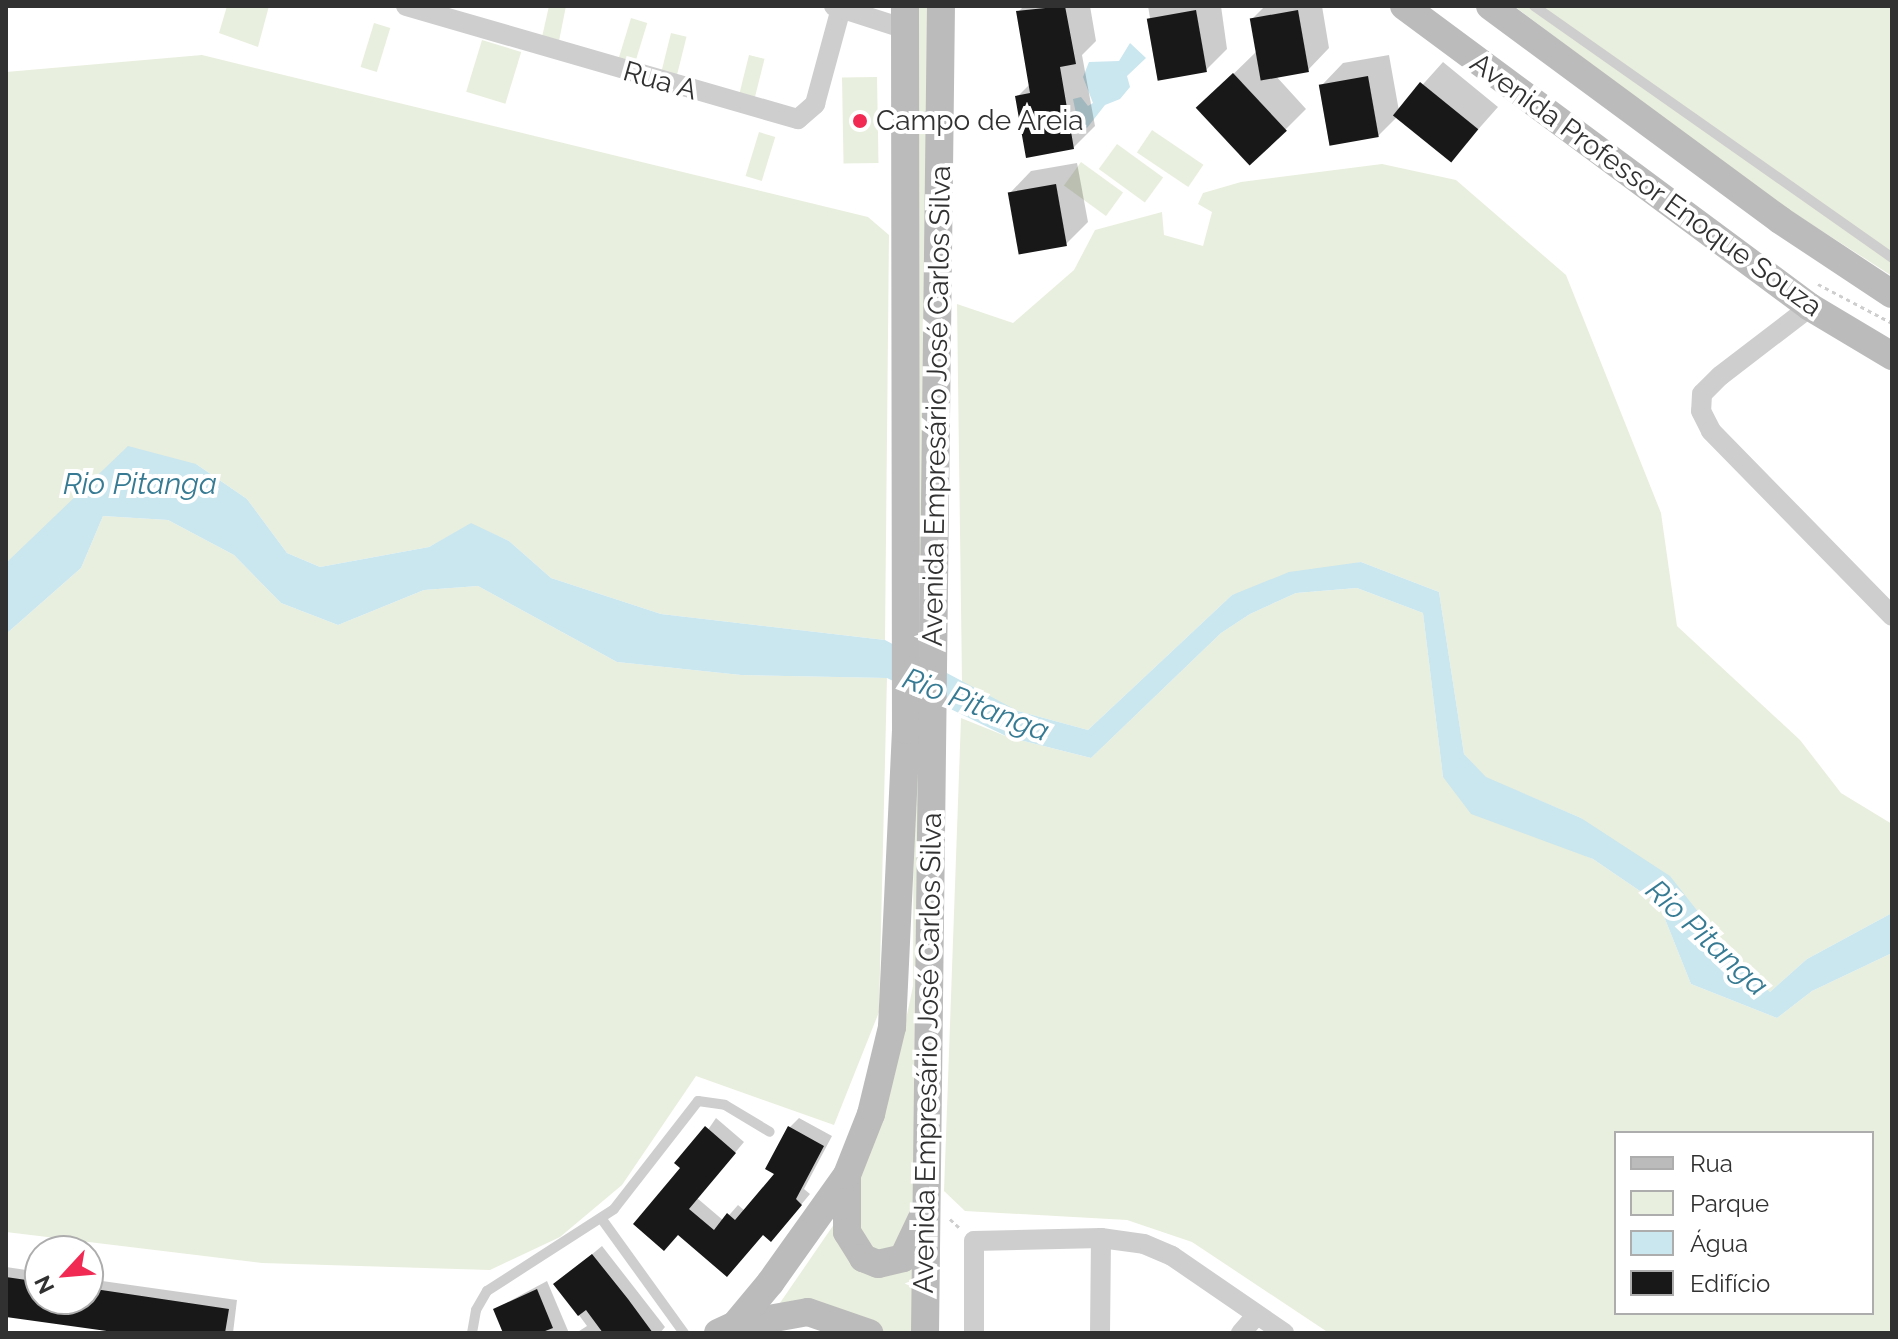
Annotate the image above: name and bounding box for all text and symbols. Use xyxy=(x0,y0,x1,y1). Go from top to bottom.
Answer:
street label: Avenida Professor Enoque Souza xyxy=(1463,46,1829,324)
street label: Rua A xyxy=(619,54,701,108)
place label: Campo de Areia xyxy=(876,104,1084,138)
marker: Campo de Areia xyxy=(851,112,869,130)
street label: Avenida Empresário José Carlos Silva xyxy=(916,165,958,647)
water label: Rio Pitanga xyxy=(63,466,217,502)
water label: Rio Pitanga xyxy=(898,661,1054,749)
street label: Avenida Empresário José Carlos Silva xyxy=(907,812,949,1294)
water label: Rio Pitanga xyxy=(1638,872,1776,1004)
legend xyxy=(1614,1131,1874,1315)
text: Rua xyxy=(1690,1149,1733,1178)
text: Parque xyxy=(1690,1189,1769,1218)
text: Água xyxy=(1690,1229,1748,1258)
north arrow xyxy=(24,1235,104,1315)
text: Edifício xyxy=(1690,1269,1770,1298)
text: N xyxy=(29,1271,60,1298)

